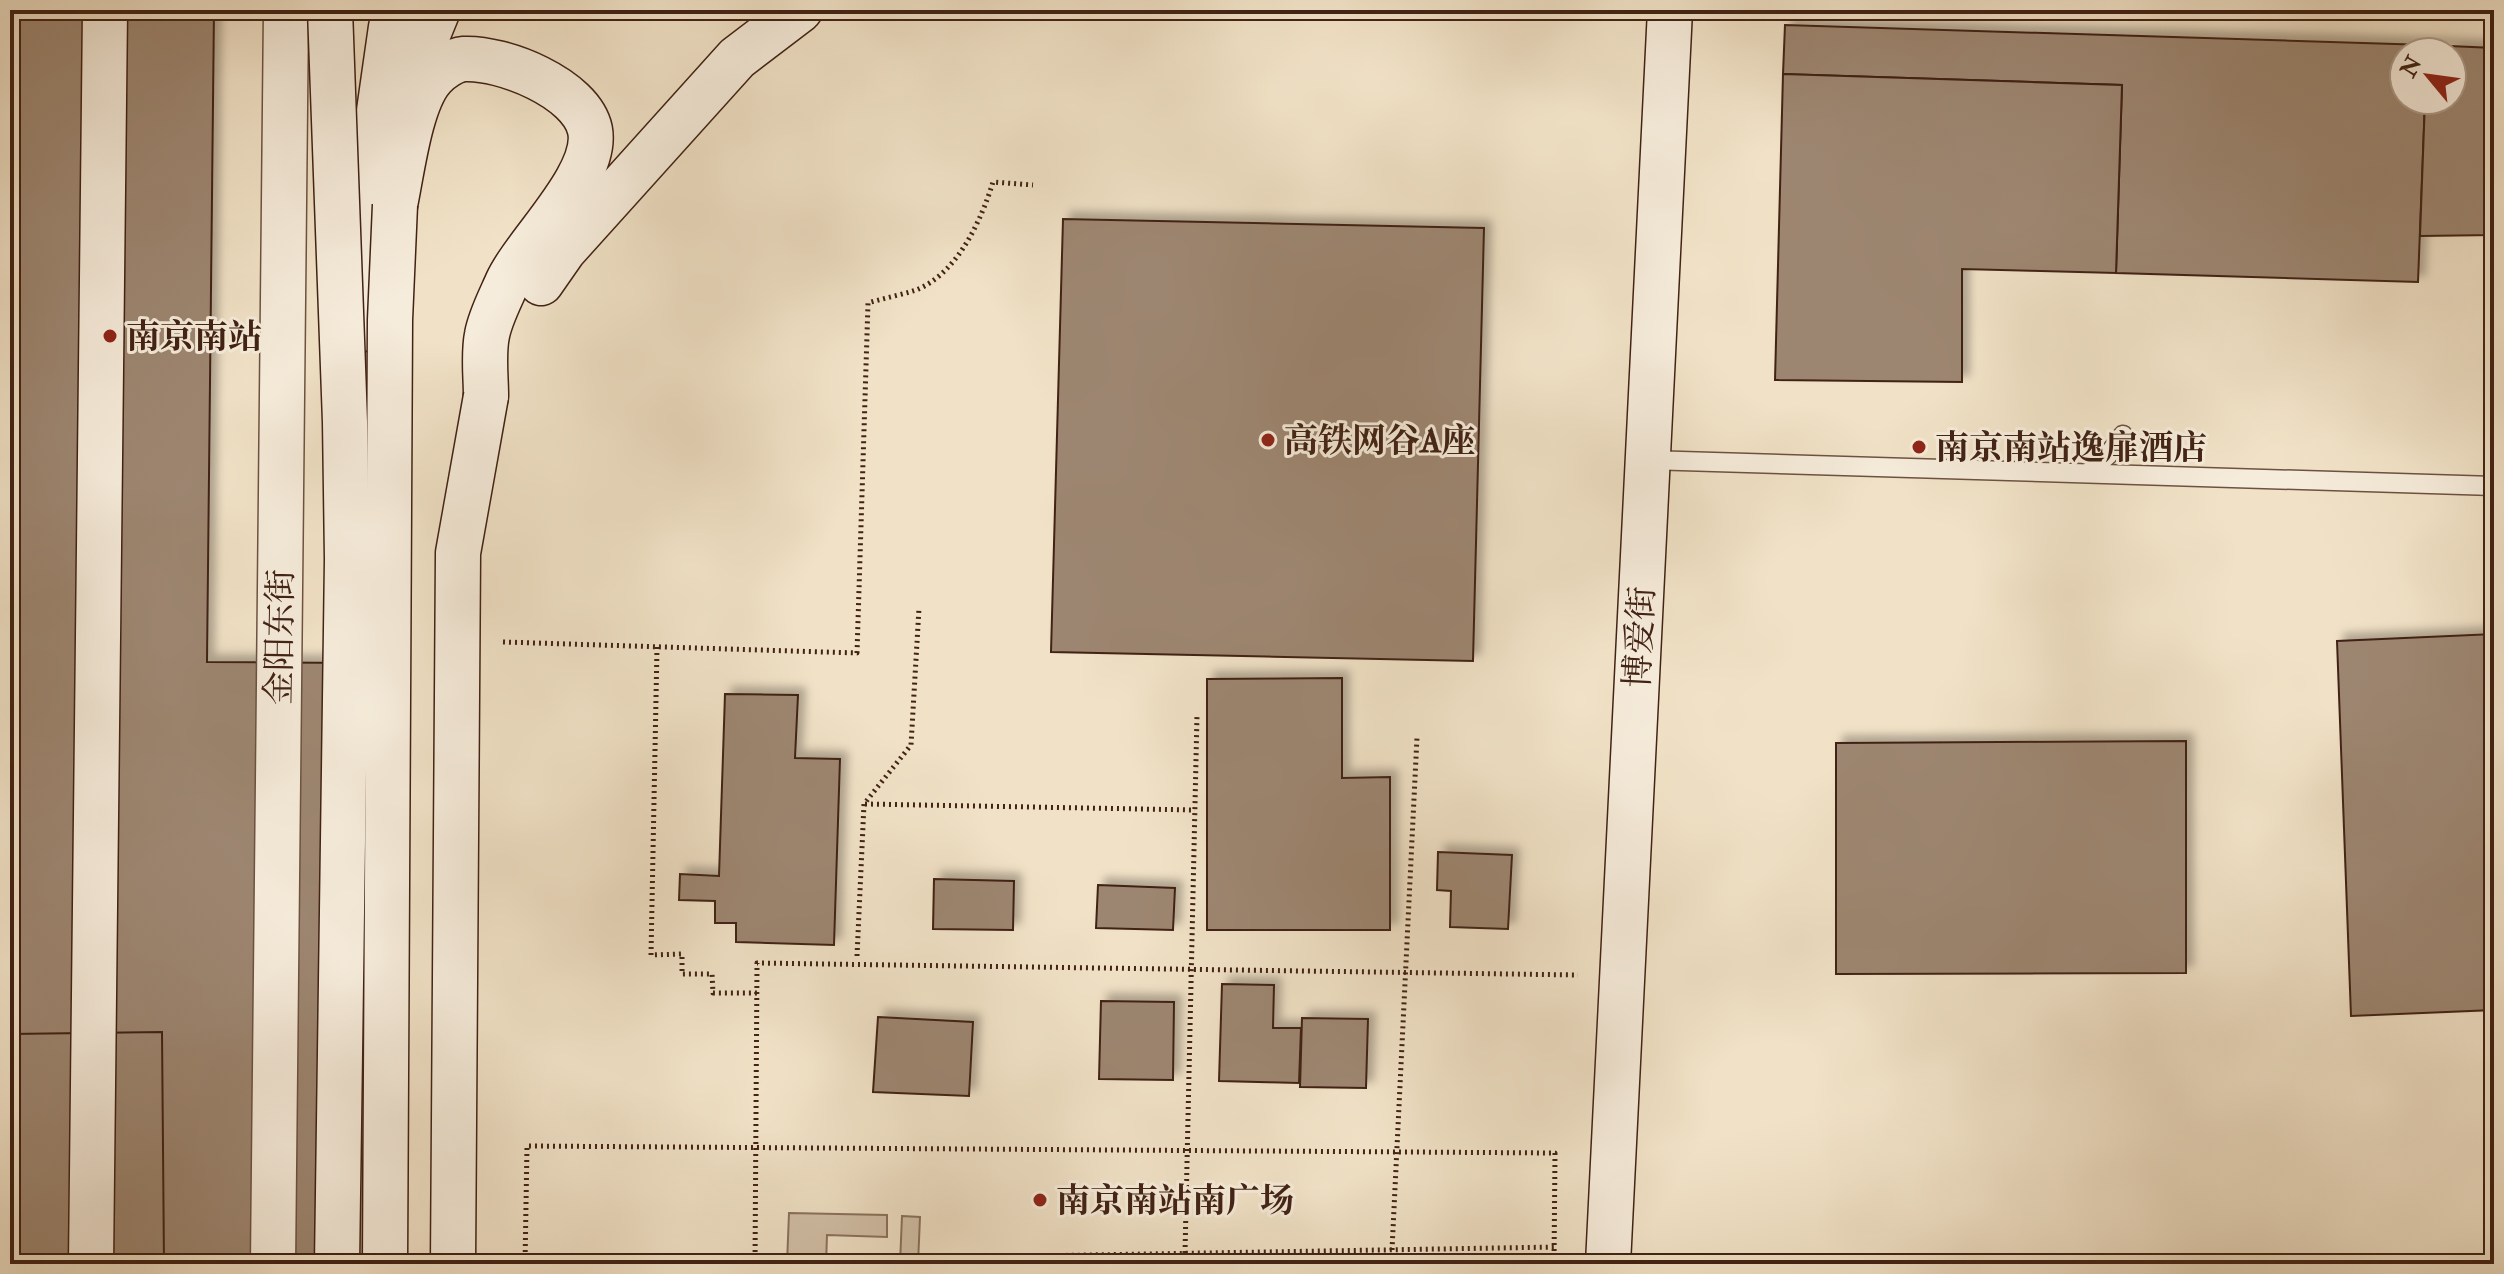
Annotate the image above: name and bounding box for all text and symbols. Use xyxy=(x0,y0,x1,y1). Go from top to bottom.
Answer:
north arrow xyxy=(2388,36,2468,116)
text: N xyxy=(2394,51,2429,83)
place label: 南京南站 xyxy=(126,316,262,359)
marker: 南京南站 xyxy=(101,327,119,345)
place label: 高铁网谷A座 xyxy=(1284,420,1476,463)
place label: 南京南站逸扉酒店 xyxy=(1935,427,2207,470)
marker: 高铁网谷A座 xyxy=(1259,431,1277,449)
marker: 南京南站逸扉酒店 xyxy=(1910,438,1928,456)
street label: 金阳东街 xyxy=(258,569,303,705)
street label: 博爱街 xyxy=(1616,585,1665,689)
place label: 南京南站南广场 xyxy=(1056,1180,1294,1223)
marker: 南京南站南广场 xyxy=(1031,1191,1049,1209)

